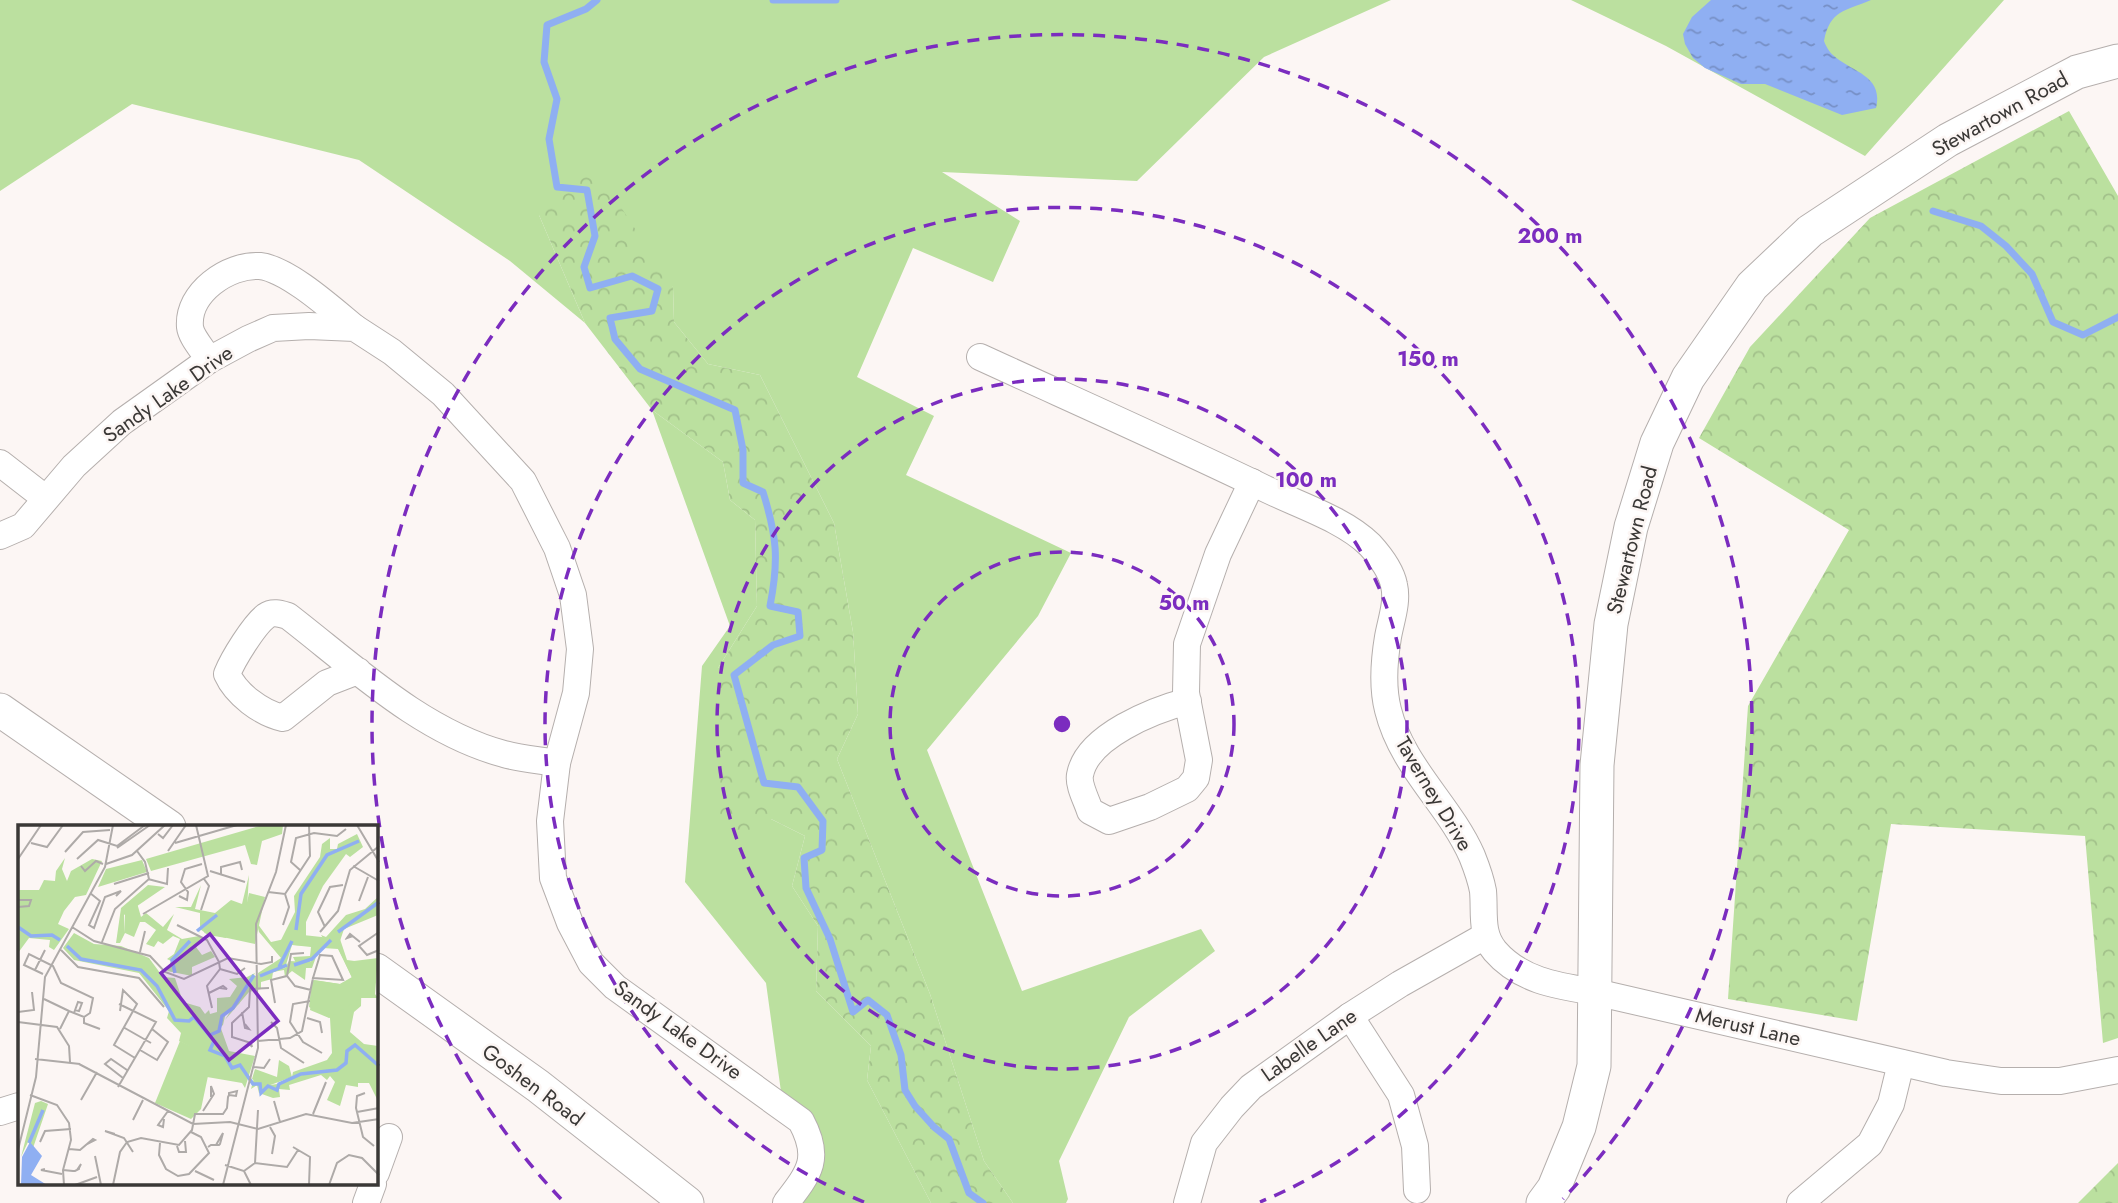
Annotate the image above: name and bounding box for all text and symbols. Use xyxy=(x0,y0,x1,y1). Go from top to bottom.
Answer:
street label: Stewartown Road xyxy=(1926,64,2074,164)
text: 200 m xyxy=(1517,221,1583,251)
street label: Sandy Lake Drive xyxy=(97,338,239,450)
text: 150 m xyxy=(1397,344,1459,374)
street label: Stewartown Road xyxy=(1599,463,1665,617)
text: 100 m xyxy=(1275,465,1337,495)
text: 50 m xyxy=(1159,588,1209,618)
centre of rings xyxy=(1050,712,1074,736)
street label: Taverney Drive xyxy=(1388,731,1480,857)
inset map xyxy=(18,825,378,1186)
street label: Sandy Lake Drive xyxy=(608,973,749,1087)
street label: Merust Lane xyxy=(1692,1000,1804,1054)
street label: Labelle Lane xyxy=(1255,1001,1363,1089)
street label: Goshen Road xyxy=(476,1037,590,1133)

